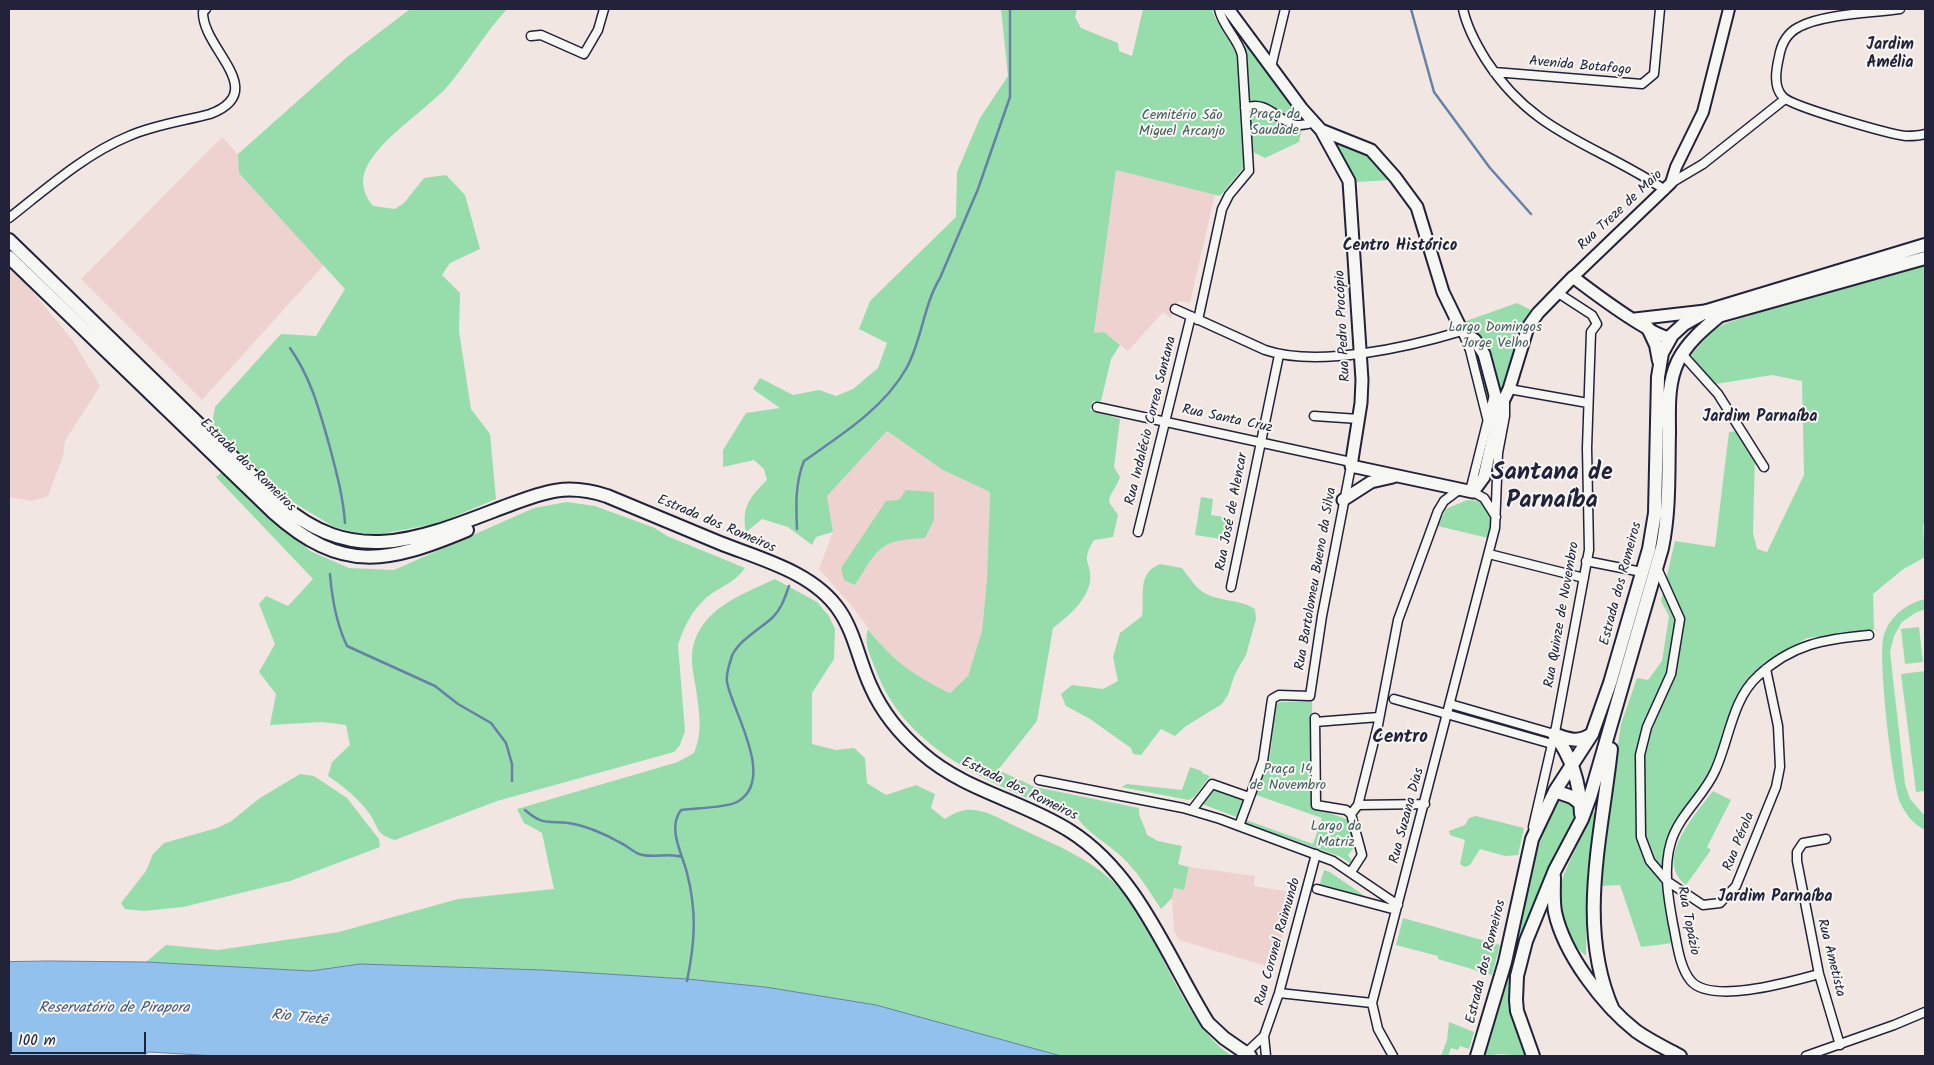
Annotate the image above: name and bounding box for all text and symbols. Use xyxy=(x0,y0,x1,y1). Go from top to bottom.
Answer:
district label: Jardim Amélia xyxy=(1866,36,1914,74)
street label: Avenida Botafogo xyxy=(1528,54,1632,80)
park label: Praça da Saudade xyxy=(1250,108,1300,140)
park label: Cemitério São Miguel Arcanjo xyxy=(1139,109,1225,142)
street label: Rua Treze de Maio xyxy=(1575,167,1667,255)
district label: Centro Histórico xyxy=(1343,237,1457,257)
street label: Rua Pedro Procópio xyxy=(1333,270,1355,382)
park label: Largo Domingos Jorge Velho xyxy=(1448,321,1542,354)
street label: Rua Indalécio Correa Santana xyxy=(1123,335,1181,507)
street label: Rua Santa Cruz xyxy=(1180,402,1274,438)
district label: Jardim Parnaíba xyxy=(1703,408,1817,428)
street label: Estrada dos Romeiros xyxy=(195,416,299,516)
street label: Rua José de Alencar xyxy=(1213,452,1253,572)
district label: Santana de Parnaíba xyxy=(1491,461,1613,517)
street label: Rua Bartolomeu Bueno da Silva xyxy=(1293,486,1341,672)
street label: Estrada dos Romeiros xyxy=(654,492,778,558)
street label: Estrada dos Romeiros xyxy=(1597,520,1647,648)
street label: Rua Quinze de Novembro xyxy=(1542,541,1584,689)
district label: Centro xyxy=(1372,728,1428,750)
street label: Estrada dos Romeiros xyxy=(958,755,1080,825)
park label: Praça 14 de Novembro xyxy=(1250,763,1326,796)
street label: Rua Suzana Dias xyxy=(1387,766,1429,866)
street label: Rua Pérola xyxy=(1721,810,1759,874)
park label: Largo da Matriz xyxy=(1310,820,1362,852)
street label: Rua Coronel Raimundo xyxy=(1253,876,1305,1008)
street label: Rua Topázio xyxy=(1672,885,1702,957)
district label: Jardim Parnaíba xyxy=(1718,888,1832,908)
street label: Estrada dos Romeiros xyxy=(1463,898,1511,1026)
street label: Rua Ametista xyxy=(1812,917,1848,999)
water label: Reservatório de Pirapora xyxy=(39,1000,189,1018)
water label: Rio Tietê xyxy=(270,1007,328,1031)
scale bar xyxy=(12,1022,149,1054)
text: 100 m xyxy=(18,1029,56,1053)

